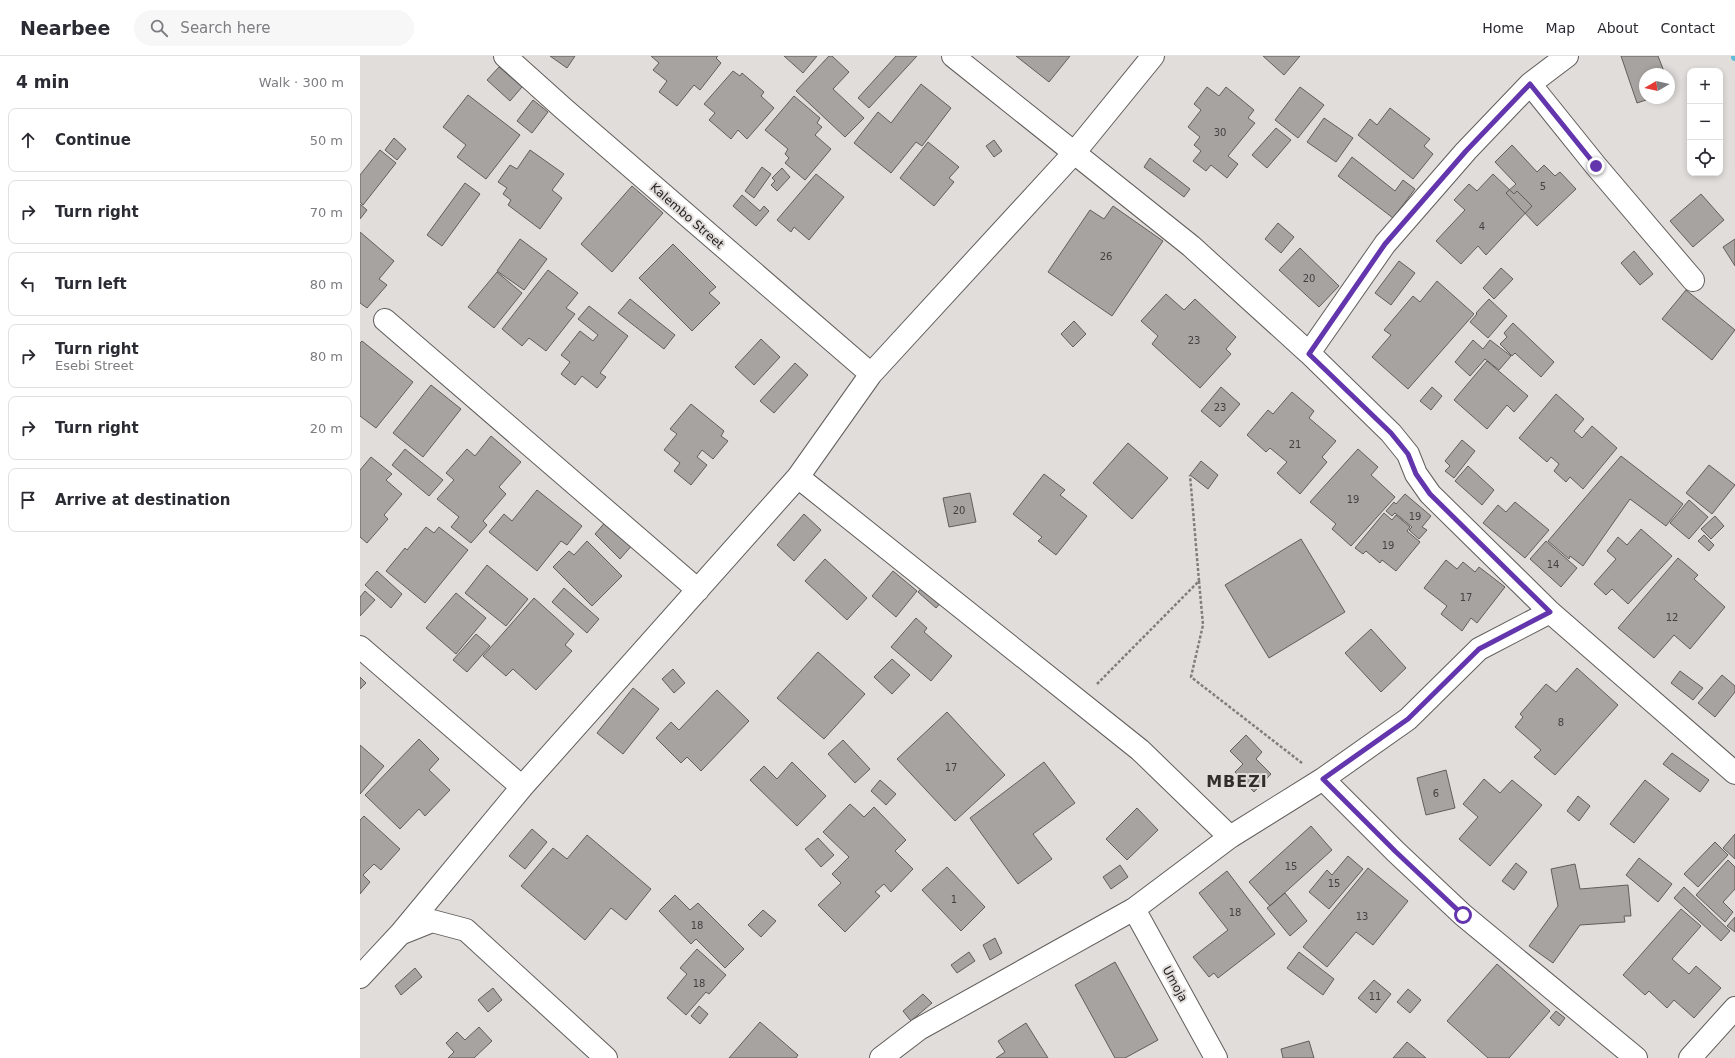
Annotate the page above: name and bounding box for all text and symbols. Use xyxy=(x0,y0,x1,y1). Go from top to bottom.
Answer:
search box xyxy=(134,10,414,46)
text: Nearbee xyxy=(20,17,110,39)
icon: search xyxy=(148,17,170,39)
text: Search here xyxy=(180,19,270,37)
text: Home xyxy=(1482,20,1524,36)
text: Map xyxy=(1546,20,1575,36)
text: About xyxy=(1597,20,1639,36)
text: Contact xyxy=(1661,20,1715,36)
north arrow xyxy=(1639,68,1675,104)
map controls xyxy=(1687,68,1723,176)
button: + xyxy=(1687,68,1723,104)
text: 4 min xyxy=(16,72,69,92)
text: Walk · 300 m xyxy=(259,75,344,90)
button: − xyxy=(1687,104,1723,140)
house number: 30 xyxy=(1214,127,1226,138)
icon: ahead xyxy=(17,129,39,151)
text: Continue xyxy=(55,131,131,149)
text: 50 m xyxy=(310,133,343,148)
button: locate xyxy=(1687,140,1723,176)
route end xyxy=(1587,157,1605,175)
street label: Kalembo Street xyxy=(647,180,727,252)
house number: 5 xyxy=(1540,181,1546,192)
icon: right xyxy=(17,201,39,223)
text: Turn right xyxy=(55,203,139,221)
text: 70 m xyxy=(310,205,343,220)
house number: 4 xyxy=(1479,221,1485,232)
house number: 26 xyxy=(1100,251,1112,262)
icon: left xyxy=(17,273,39,295)
house number: 20 xyxy=(1303,273,1315,284)
text: Turn left xyxy=(55,275,127,293)
text: 80 m xyxy=(310,277,343,292)
house number: 23 xyxy=(1188,335,1200,346)
text: Turn right xyxy=(55,340,139,358)
icon: right xyxy=(17,345,39,367)
text: 80 m xyxy=(310,349,343,364)
text: Esebi Street xyxy=(55,358,133,373)
house number: 23 xyxy=(1214,402,1226,413)
icon: right xyxy=(17,417,39,439)
text: Turn right xyxy=(55,419,139,437)
text: 20 m xyxy=(310,421,343,436)
house number: 21 xyxy=(1289,439,1301,450)
icon: arrive xyxy=(17,489,39,511)
text: Arrive at destination xyxy=(55,491,230,509)
house number: 19 xyxy=(1347,494,1359,505)
house number: 20 xyxy=(953,505,965,516)
house number: 19 xyxy=(1409,511,1421,522)
house number: 19 xyxy=(1382,540,1394,551)
house number: 14 xyxy=(1547,559,1559,570)
house number: 17 xyxy=(1460,592,1472,603)
house number: 12 xyxy=(1666,612,1678,623)
house number: 8 xyxy=(1558,717,1564,728)
house number: 17 xyxy=(945,762,957,773)
district label: MBEZI xyxy=(1206,772,1268,791)
house number: 6 xyxy=(1433,788,1439,799)
house number: 15 xyxy=(1285,861,1297,872)
house number: 15 xyxy=(1328,878,1340,889)
house number: 1 xyxy=(951,894,957,905)
route start xyxy=(1454,906,1472,924)
house number: 18 xyxy=(1229,907,1241,918)
house number: 13 xyxy=(1356,911,1368,922)
house number: 18 xyxy=(691,920,703,931)
street label: Umoja xyxy=(1160,964,1190,1004)
house number: 18 xyxy=(693,978,705,989)
house number: 11 xyxy=(1369,991,1381,1002)

